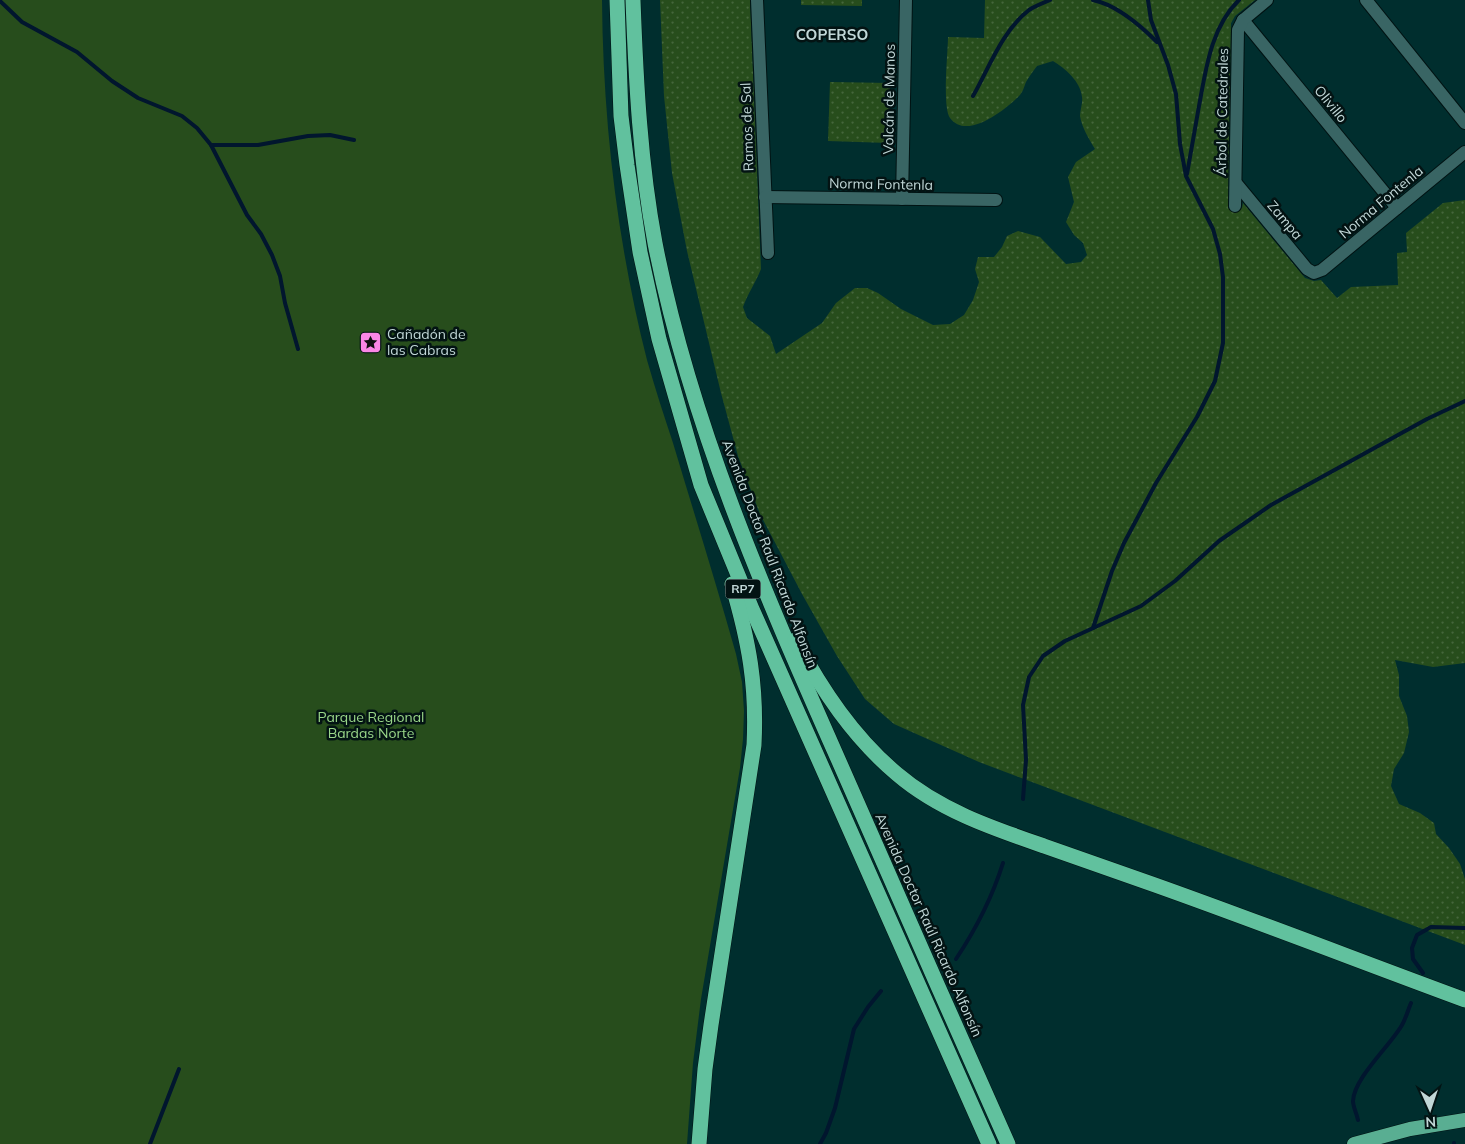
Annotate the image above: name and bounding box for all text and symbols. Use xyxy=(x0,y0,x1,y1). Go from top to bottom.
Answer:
district label: COPERSO xyxy=(796,25,868,44)
street label: Volcán de Manos xyxy=(879,43,899,154)
street label: Árbol de Catedrales xyxy=(1212,48,1232,176)
street label: Ramos de Sal xyxy=(736,82,758,172)
street label: Olivillo xyxy=(1311,82,1351,126)
street label: Norma Fontenla xyxy=(1335,162,1427,242)
street label: Norma Fontenla xyxy=(829,174,933,194)
street label: Zampa xyxy=(1263,197,1307,243)
place label: Cañadón de las Cabras xyxy=(387,325,466,359)
place icon: Cañadón de las Cabras xyxy=(359,330,383,354)
street label: Avenida Doctor Raúl Ricardo Alfonsín xyxy=(718,437,822,671)
road number: RP7 xyxy=(726,580,760,598)
park label: Parque Regional Bardas Norte xyxy=(318,708,424,742)
street label: Avenida Doctor Raúl Ricardo Alfonsín xyxy=(871,810,987,1040)
north arrow xyxy=(1405,1084,1455,1134)
text: N xyxy=(1425,1113,1436,1131)

